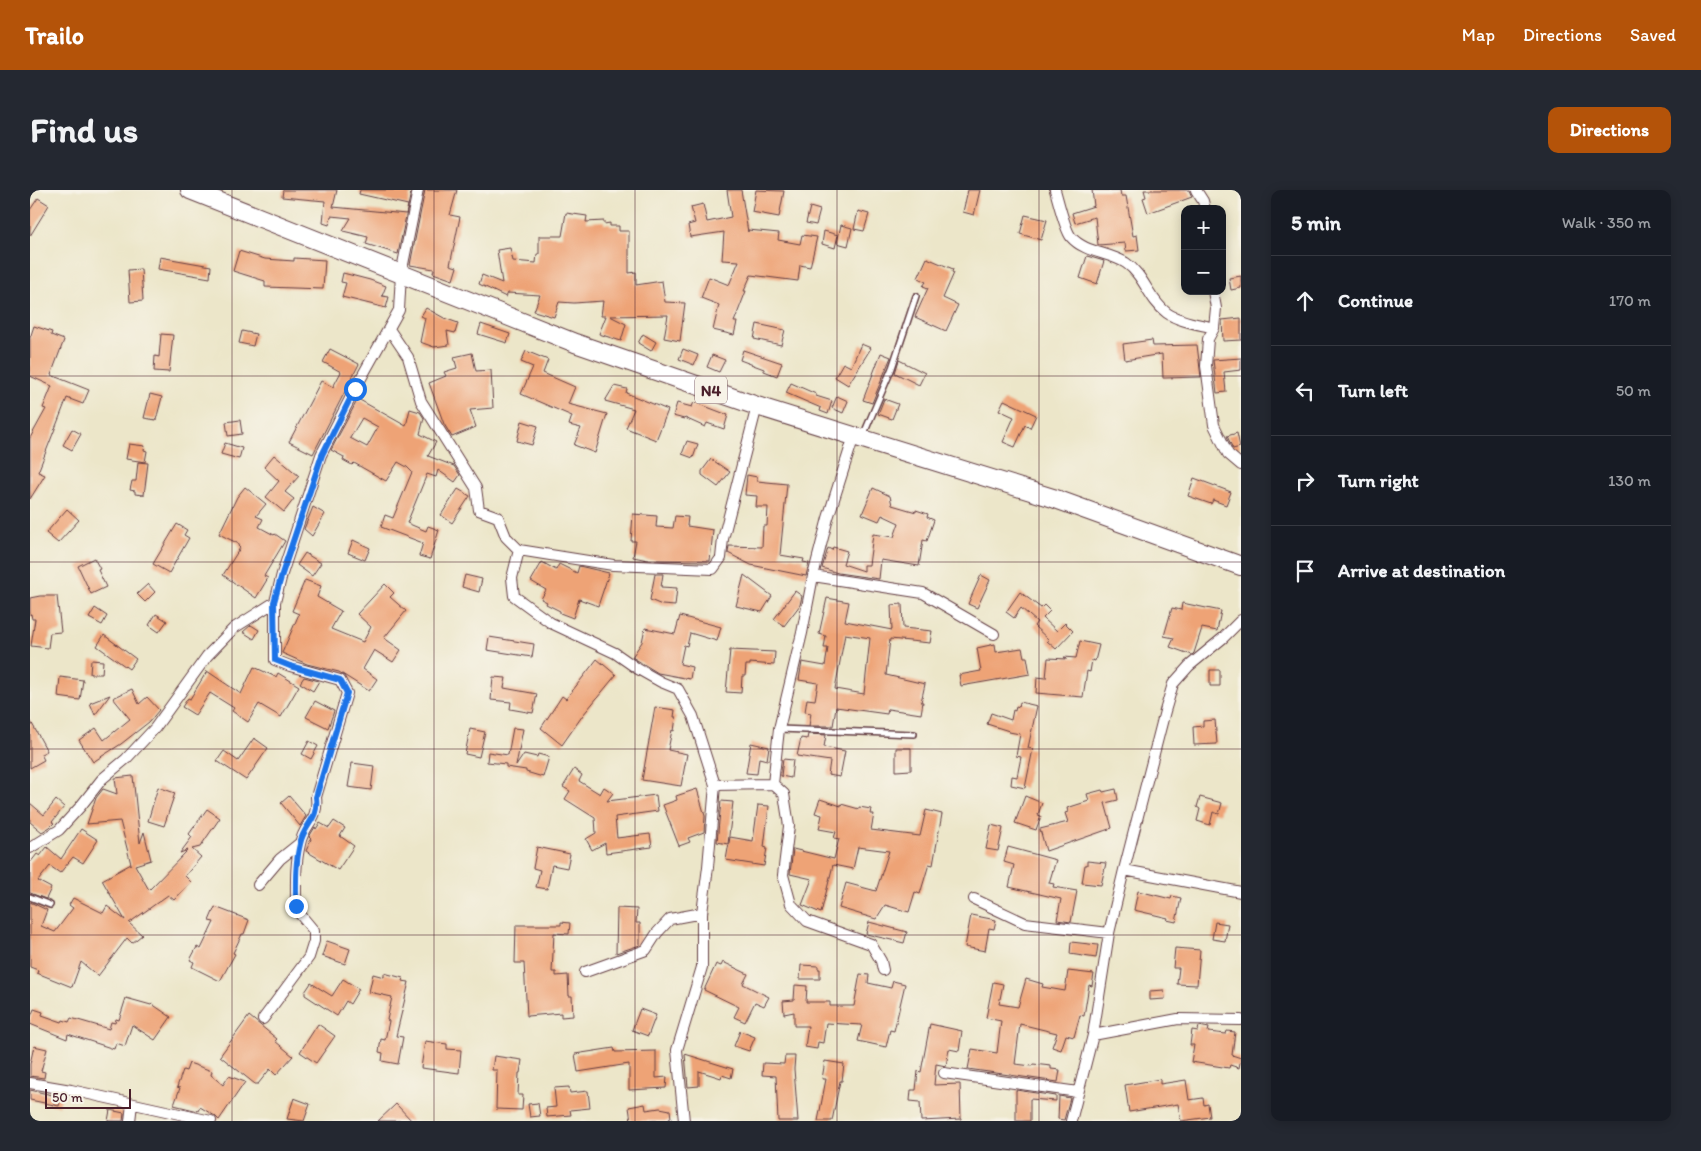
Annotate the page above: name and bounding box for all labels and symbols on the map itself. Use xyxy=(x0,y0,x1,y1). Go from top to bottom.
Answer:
road number: N4 xyxy=(695,376,727,404)
route start xyxy=(344,378,367,401)
route end xyxy=(285,895,308,918)
scale bar xyxy=(45,1086,131,1109)

